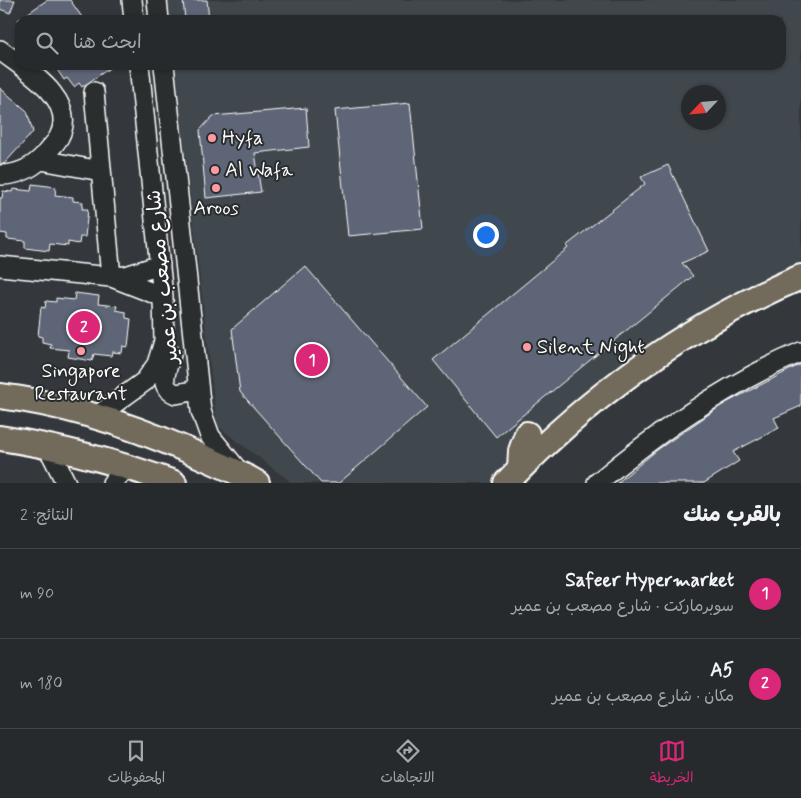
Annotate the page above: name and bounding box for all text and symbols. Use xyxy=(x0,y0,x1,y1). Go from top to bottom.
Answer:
search box xyxy=(15,15,786,70)
icon: search xyxy=(33,29,61,57)
text: ابحث هنا xyxy=(73,30,142,55)
north arrow xyxy=(681,85,726,130)
place label: Hyfa xyxy=(222,125,263,152)
marker: Hyfa xyxy=(206,132,218,144)
place label: Al Wafa xyxy=(225,157,294,184)
marker: Al Wafa xyxy=(209,164,221,176)
marker: Aroos xyxy=(210,182,222,194)
street label: شارع مصعب بن عمير xyxy=(140,189,186,367)
place label: Aroos xyxy=(193,195,239,222)
your location xyxy=(473,222,499,248)
pin: 2 xyxy=(68,308,100,346)
place label: Silent Night xyxy=(537,334,645,362)
pin: 1 xyxy=(296,341,328,379)
marker: Silent Night xyxy=(521,341,533,353)
marker: Singapore Restaurant xyxy=(75,345,87,357)
place label: Singapore Restaurant xyxy=(35,358,127,408)
text: بالقرب منك xyxy=(683,501,781,529)
text: النتائج: 2 xyxy=(20,505,73,526)
text: Safeer Hypermarket xyxy=(565,568,734,593)
text: 90 m xyxy=(20,583,54,604)
text: 1 xyxy=(761,583,769,604)
text: سوبرماركت · شارع مصعب بن عمير xyxy=(511,596,734,617)
text: A5 xyxy=(710,658,734,683)
text: 180 m xyxy=(20,673,63,694)
text: 2 xyxy=(761,673,769,694)
text: مكان · شارع مصعب بن عمير xyxy=(552,686,734,707)
tab: المحفوظات xyxy=(108,737,165,790)
tab: الاتجاهات xyxy=(380,737,435,790)
tab: الخريطة xyxy=(650,737,693,790)

